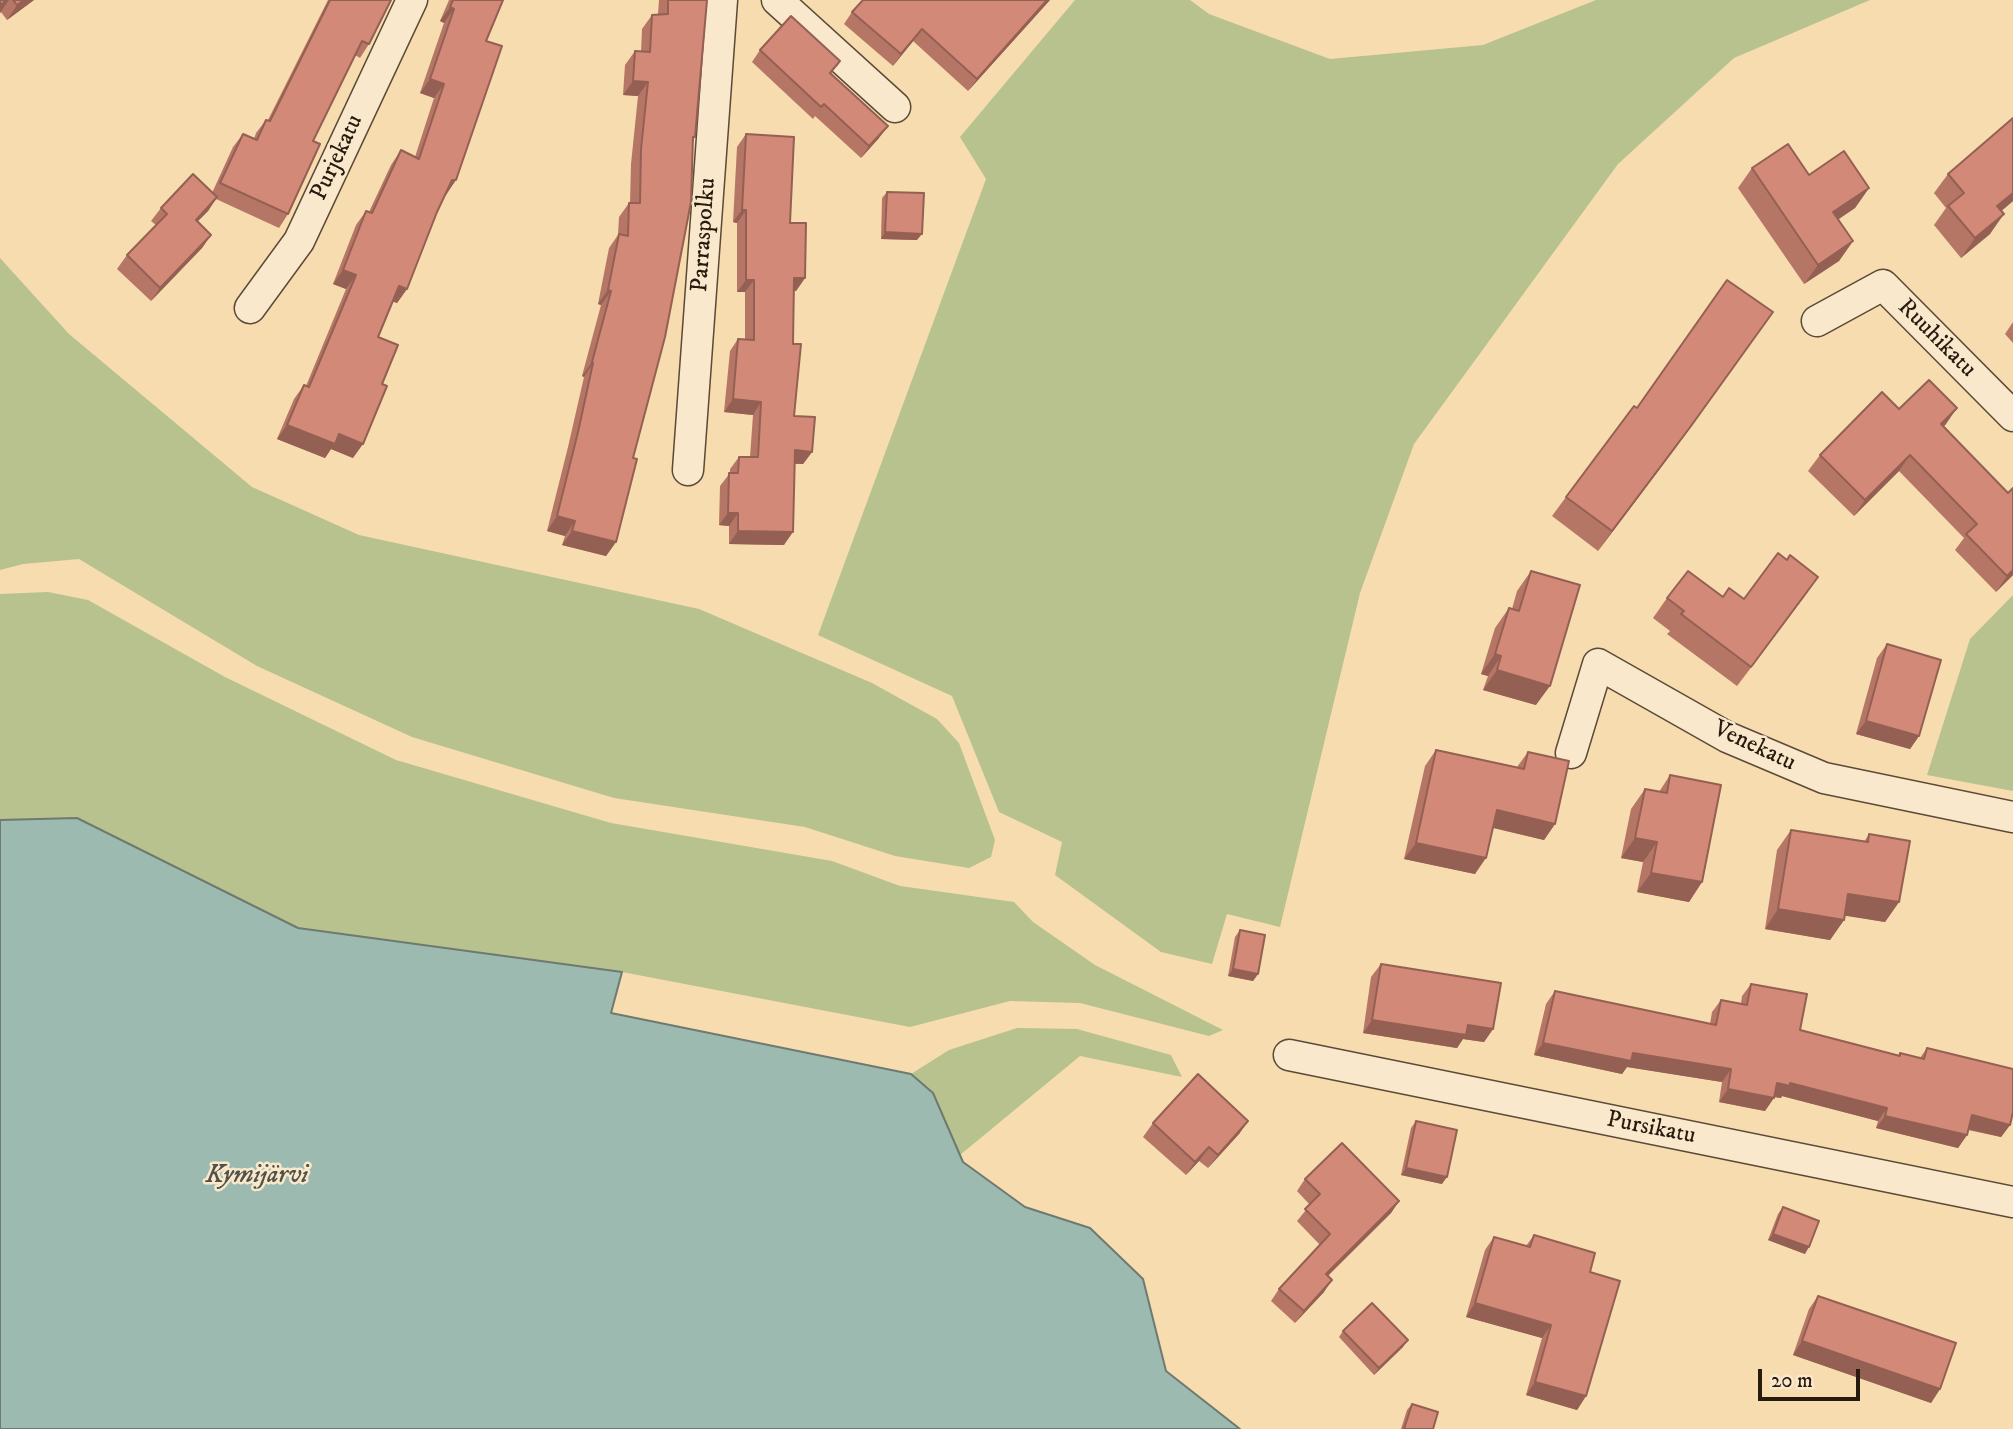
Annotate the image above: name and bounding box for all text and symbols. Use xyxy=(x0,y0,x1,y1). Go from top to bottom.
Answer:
street label: Purjekatu xyxy=(306,110,370,206)
street label: Parraspolku xyxy=(687,177,723,293)
street label: Ruuhikatu xyxy=(1891,294,1981,384)
street label: Venekatu xyxy=(1708,715,1800,779)
street label: Pursikatu xyxy=(1604,1106,1698,1152)
water label: Kymijärvi xyxy=(206,1161,308,1193)
scale bar xyxy=(1761,1356,1862,1400)
text: 20 m xyxy=(1771,1368,1813,1394)

